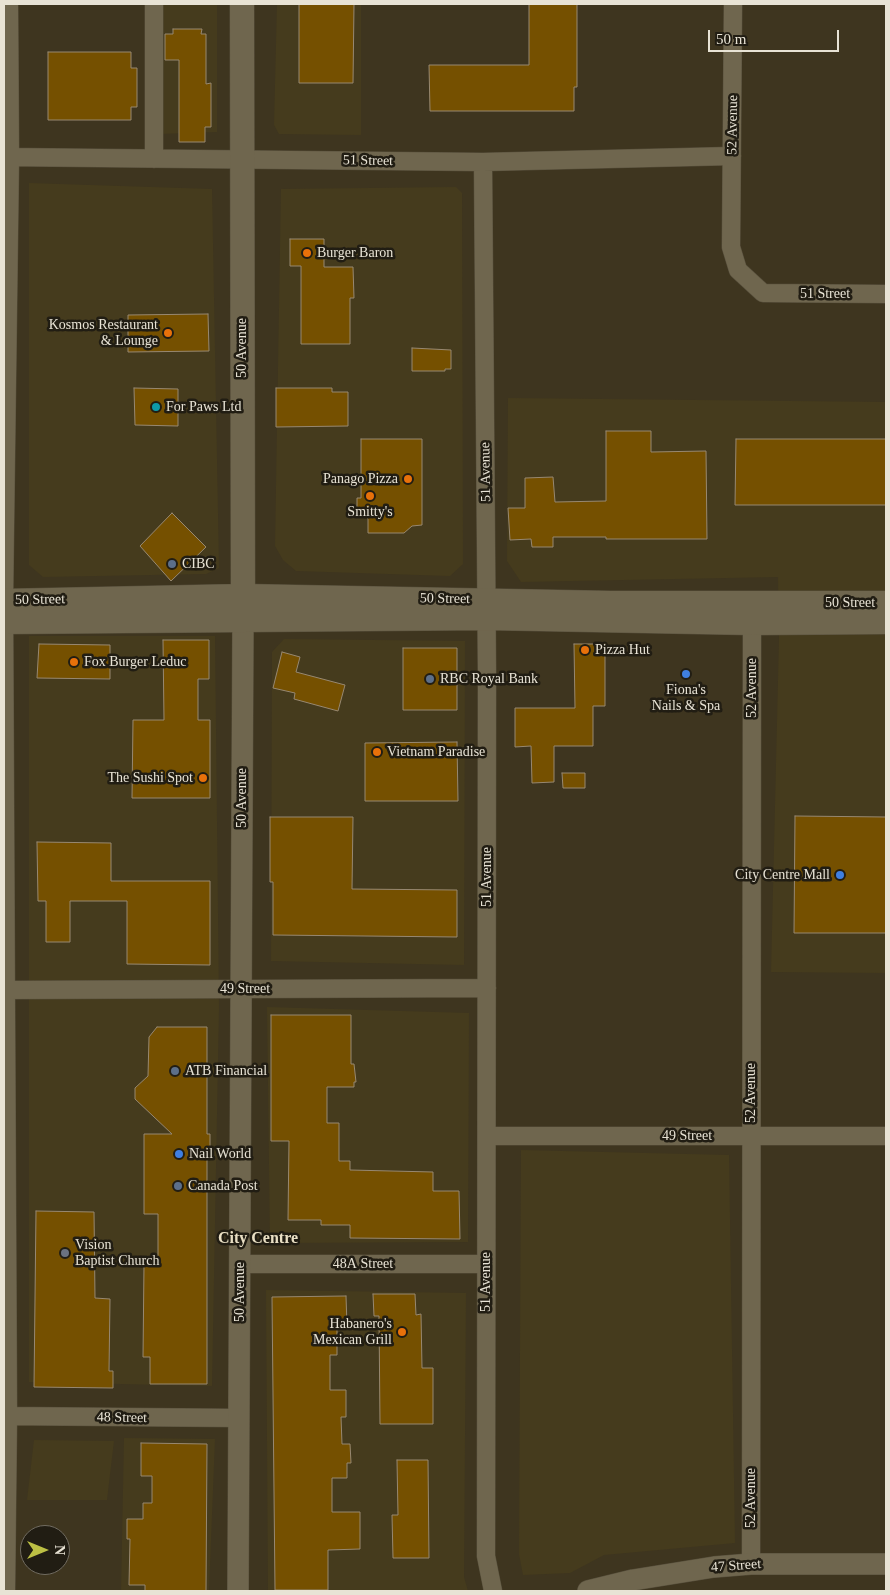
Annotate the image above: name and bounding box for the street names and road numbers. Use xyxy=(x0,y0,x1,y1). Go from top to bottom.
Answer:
street label: 52 Avenue xyxy=(724,95,742,155)
street label: 51 Street xyxy=(343,152,393,170)
street label: 51 Street xyxy=(800,286,850,302)
street label: 50 Avenue xyxy=(234,318,250,378)
street label: 51 Avenue xyxy=(477,442,495,502)
street label: 50 Street xyxy=(420,590,470,608)
street label: 50 Street xyxy=(15,591,65,609)
street label: 50 Street xyxy=(825,595,875,611)
street label: 52 Avenue xyxy=(744,658,760,718)
street label: 50 Avenue xyxy=(234,768,250,828)
street label: 51 Avenue xyxy=(479,847,495,907)
street label: 49 Street xyxy=(220,981,270,997)
street label: 52 Avenue xyxy=(743,1063,759,1123)
street label: 49 Street xyxy=(662,1128,712,1144)
street label: 51 Avenue xyxy=(478,1252,494,1312)
street label: 48A Street xyxy=(333,1256,393,1272)
street label: 50 Avenue xyxy=(232,1262,248,1322)
street label: 48 Street xyxy=(97,1409,147,1427)
street label: 52 Avenue xyxy=(743,1468,759,1528)
street label: 47 Street xyxy=(710,1556,762,1576)

